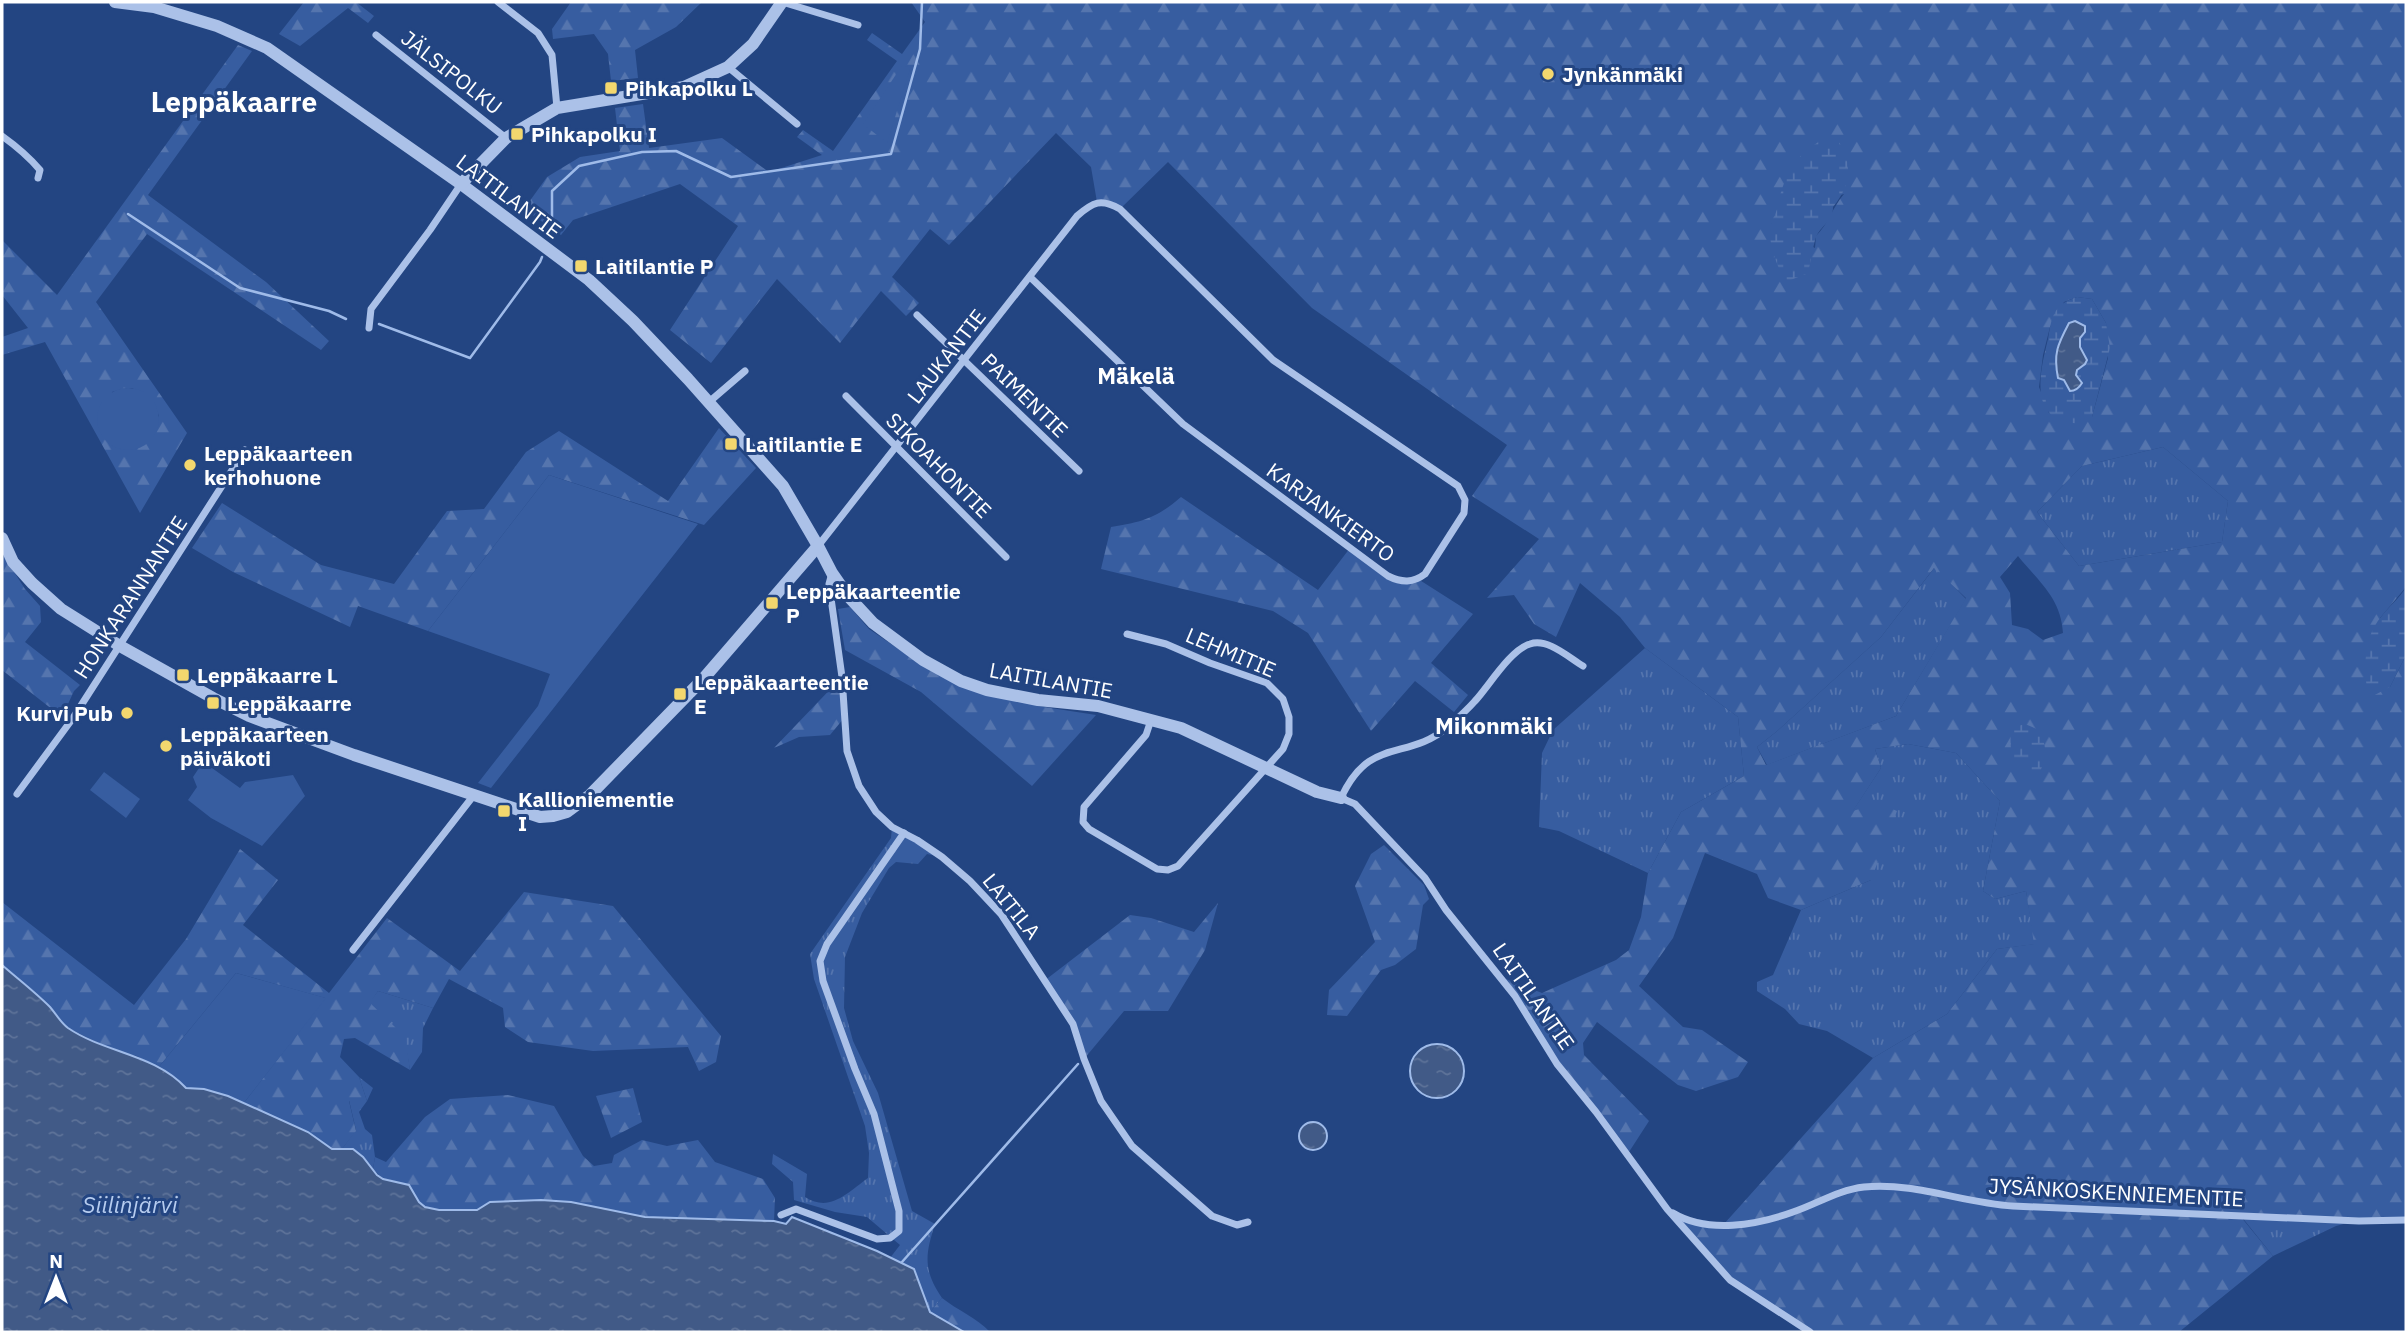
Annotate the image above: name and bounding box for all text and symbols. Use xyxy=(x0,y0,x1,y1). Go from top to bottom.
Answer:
street label: JÄLSIPOLKU xyxy=(396,24,508,120)
place label: Jynkänmäki xyxy=(1562,60,1683,88)
marker: Jynkänmäki xyxy=(1540,66,1556,82)
place label: Pihkapolku L xyxy=(625,74,753,102)
marker: Pihkapolku L xyxy=(603,80,619,96)
district label: Leppäkaarre xyxy=(151,83,317,120)
place label: Pihkapolku I xyxy=(531,120,657,148)
marker: Pihkapolku I xyxy=(509,126,525,142)
street label: LAITILANTIE xyxy=(451,147,567,245)
place label: Laitilantie P xyxy=(595,252,714,280)
marker: Laitilantie P xyxy=(573,258,589,274)
street label: LAUKANTIE xyxy=(900,303,992,409)
street label: PAIMENTIE xyxy=(976,347,1074,443)
district label: Mäkelä xyxy=(1097,360,1175,390)
street label: SIKOAHONTIE xyxy=(880,406,998,524)
place label: Laitilantie E xyxy=(745,430,863,458)
marker: Laitilantie E xyxy=(723,436,739,452)
place label: Leppäkaarteen kerhohuone xyxy=(204,439,353,491)
street label: KARJANKIERTO xyxy=(1261,456,1401,568)
marker: Leppäkaarteen kerhohuone xyxy=(182,457,198,473)
street label: HONKARANNANTIE xyxy=(67,510,193,684)
place label: Leppäkaarteentie P xyxy=(786,577,961,629)
marker: Leppäkaarteentie P xyxy=(764,595,780,611)
street label: LEHMITIE xyxy=(1182,620,1280,684)
street label: LAITILANTIE xyxy=(987,655,1115,705)
place label: Leppäkaarre L xyxy=(197,661,338,689)
marker: Leppäkaarre L xyxy=(175,667,191,683)
place label: Leppäkaarteentie E xyxy=(694,668,869,720)
marker: Leppäkaarteentie E xyxy=(672,686,688,702)
place label: Leppäkaarre xyxy=(227,689,352,717)
marker: Leppäkaarre xyxy=(205,695,221,711)
place label: Kurvi Pub xyxy=(16,699,113,727)
marker: Kurvi Pub xyxy=(119,705,135,721)
district label: Mikonmäki xyxy=(1435,710,1553,740)
place label: Leppäkaarteen päiväkoti xyxy=(180,720,329,772)
marker: Leppäkaarteen päiväkoti xyxy=(158,738,174,754)
place label: Kallioniementie I xyxy=(518,785,674,837)
marker: Kallioniementie I xyxy=(496,803,512,819)
street label: LAITILA xyxy=(977,867,1047,945)
street label: LAITILANTIE xyxy=(1487,937,1581,1055)
street label: JYSÄNKOSKENNIEMENTIE xyxy=(1988,1171,2244,1213)
water label: Siilinjärvi xyxy=(82,1189,179,1219)
north arrow xyxy=(21,1243,91,1313)
text: N xyxy=(49,1249,63,1273)

